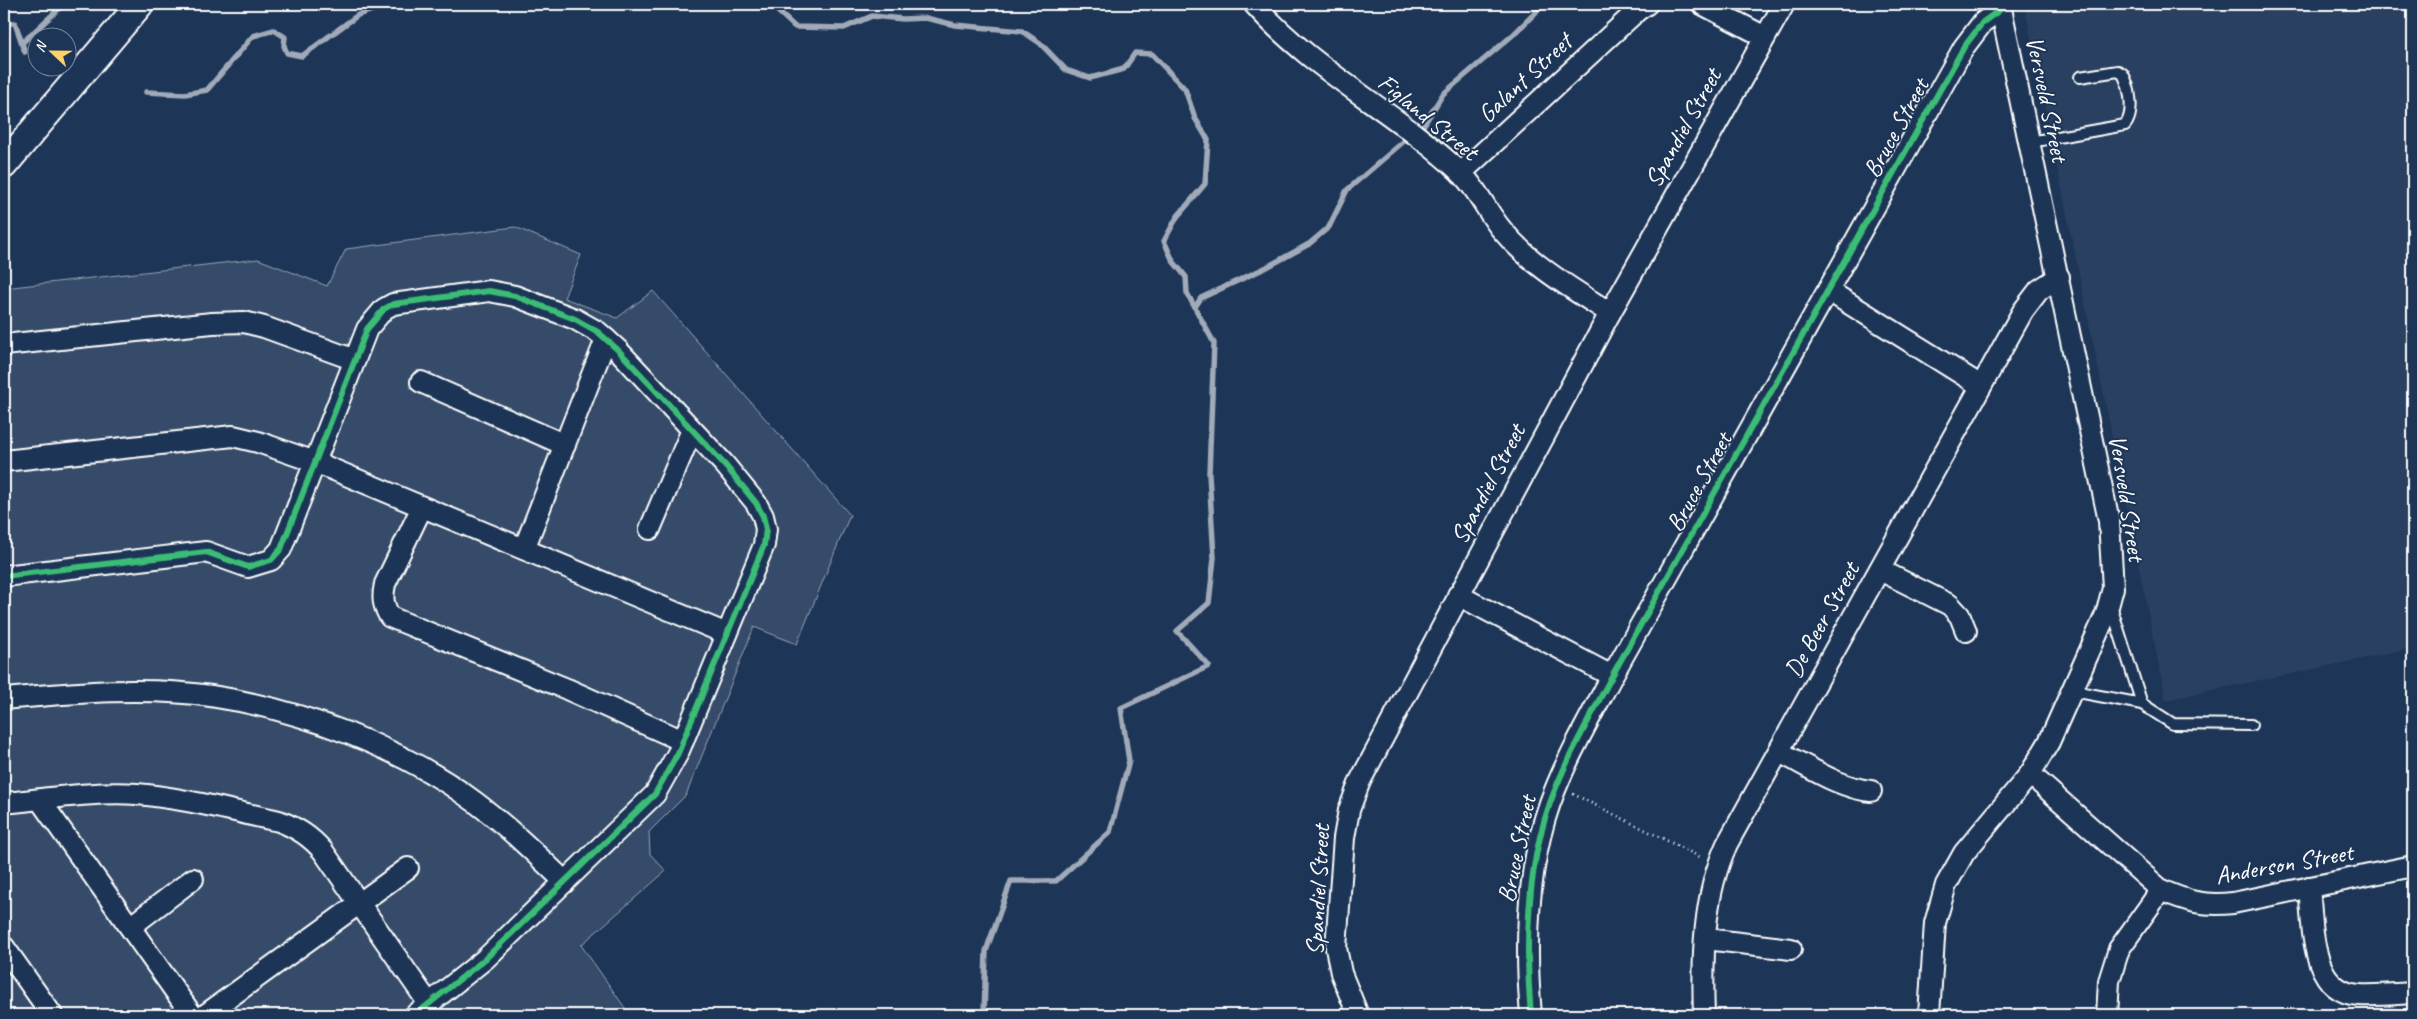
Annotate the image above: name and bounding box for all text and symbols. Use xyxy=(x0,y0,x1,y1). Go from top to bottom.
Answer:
street label: Galant Street xyxy=(1471,24,1582,130)
north arrow xyxy=(28,28,78,78)
street label: Versveld Street xyxy=(2018,33,2076,167)
text: N xyxy=(31,38,51,55)
street label: Spandiel Street xyxy=(1637,61,1730,193)
street label: Figland Street xyxy=(1371,67,1487,169)
street label: Bruce Street xyxy=(1856,71,1938,183)
street label: Spandiel Street xyxy=(1443,416,1534,549)
street label: Bruce Street xyxy=(1659,425,1741,537)
street label: Versveld Street xyxy=(2101,432,2153,566)
street label: De Beer Street xyxy=(1777,555,1868,683)
street label: Bruce Street xyxy=(1490,790,1544,905)
street label: Spandiel Street xyxy=(1299,821,1338,956)
street label: Anderson Street xyxy=(2213,836,2358,892)

